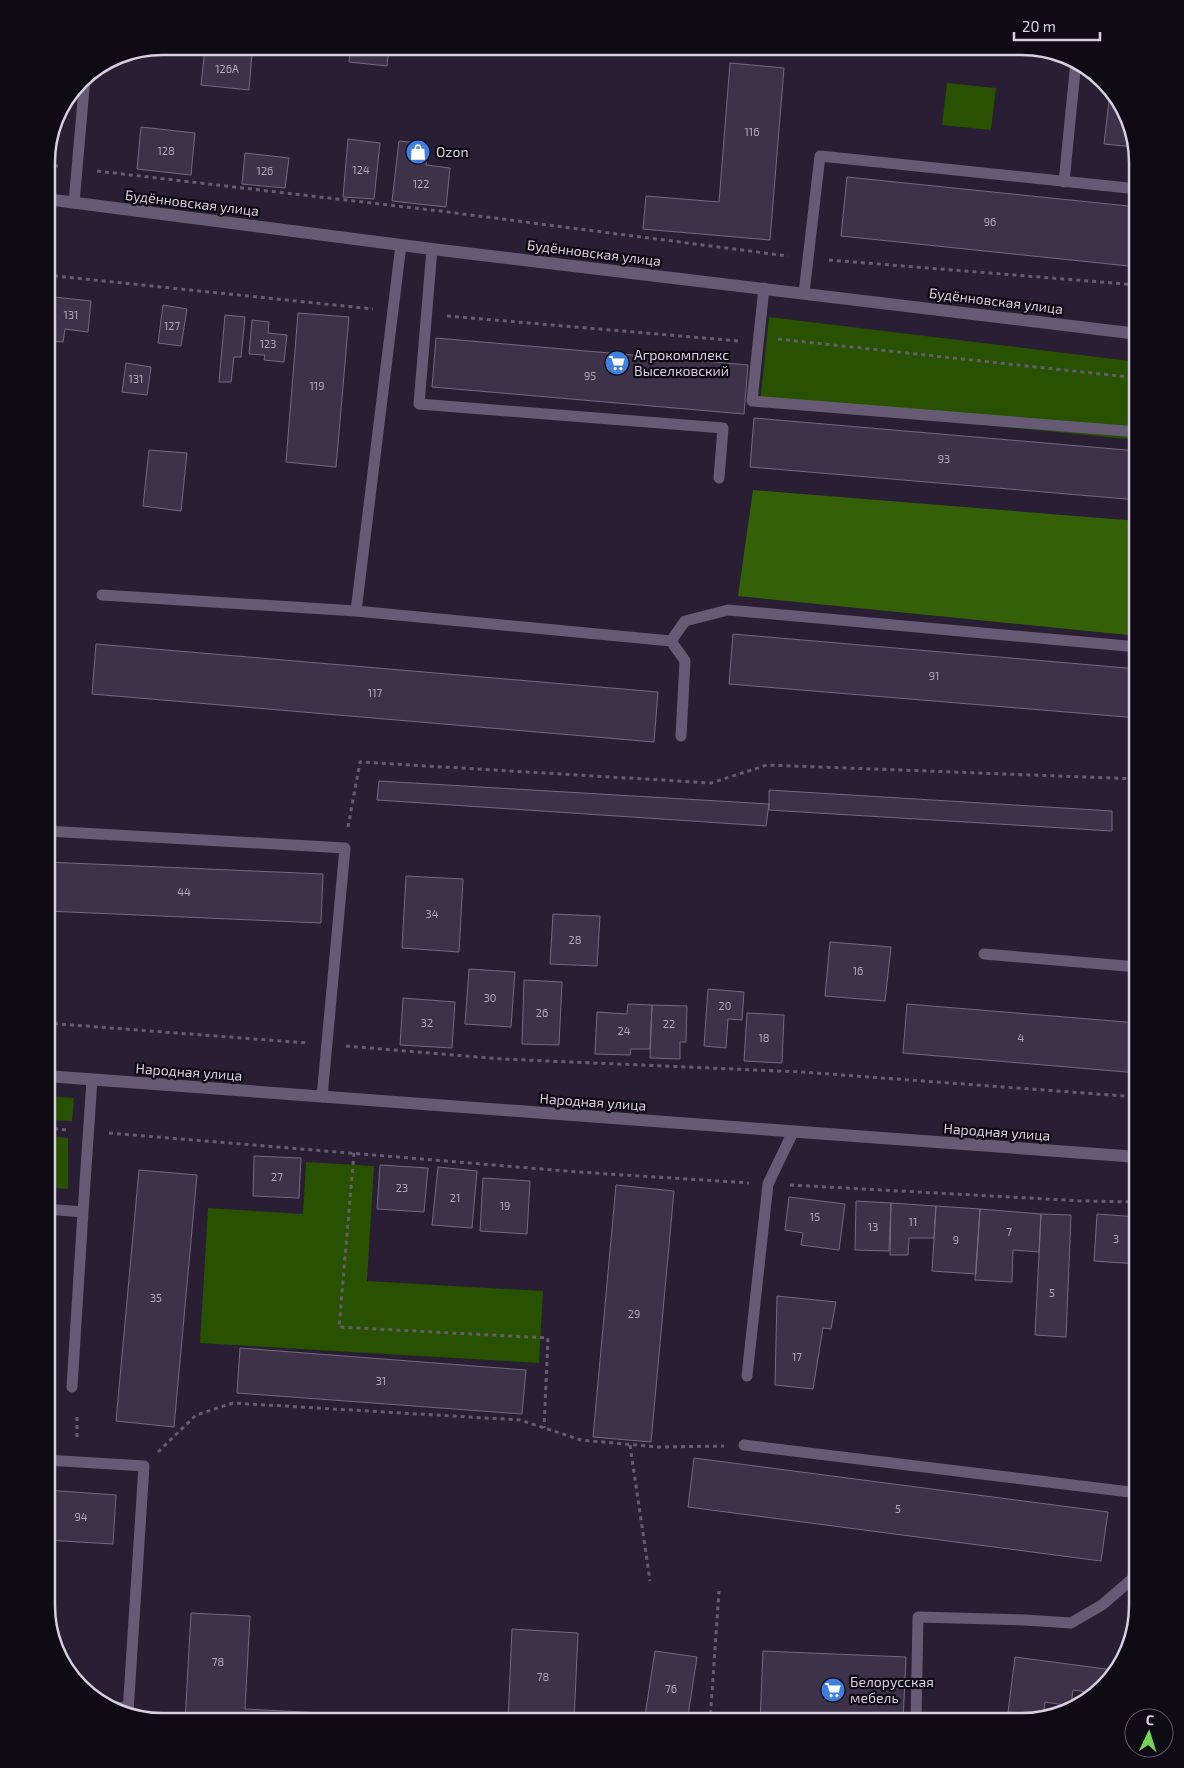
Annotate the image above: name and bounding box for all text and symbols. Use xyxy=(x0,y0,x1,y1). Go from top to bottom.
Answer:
scale bar xyxy=(1014,10,1100,42)
text: 20 m xyxy=(1022,17,1056,35)
house number: 126А xyxy=(215,62,239,75)
house number: 116 xyxy=(744,125,760,138)
shop icon: Ozon xyxy=(405,139,431,165)
place label: Ozon xyxy=(436,143,469,160)
house number: 128 xyxy=(157,144,175,157)
house number: 124 xyxy=(352,163,370,176)
house number: 126 xyxy=(257,164,273,177)
house number: 122 xyxy=(413,177,429,190)
street label: Будённовская улица xyxy=(124,186,260,219)
house number: 96 xyxy=(984,215,996,228)
street label: Будённовская улица xyxy=(526,236,662,269)
street label: Будённовская улица xyxy=(928,284,1064,317)
house number: 131 xyxy=(64,308,78,321)
house number: 127 xyxy=(164,319,180,332)
house number: 123 xyxy=(260,337,276,350)
place label: Агрокомплекс Выселковский xyxy=(634,346,729,379)
supermarket icon: Агрокомплекс Выселковский xyxy=(604,350,630,376)
house number: 95 xyxy=(584,369,596,382)
house number: 131 xyxy=(129,372,143,385)
house number: 119 xyxy=(309,379,325,392)
house number: 93 xyxy=(938,452,950,465)
house number: 91 xyxy=(929,669,939,682)
house number: 117 xyxy=(368,686,383,699)
house number: 44 xyxy=(177,885,191,898)
house number: 34 xyxy=(426,907,439,920)
house number: 28 xyxy=(569,933,581,946)
house number: 16 xyxy=(853,964,863,977)
house number: 30 xyxy=(484,991,496,1004)
house number: 20 xyxy=(719,999,731,1012)
house number: 26 xyxy=(536,1006,548,1019)
house number: 32 xyxy=(421,1016,433,1029)
house number: 22 xyxy=(663,1017,675,1030)
house number: 24 xyxy=(618,1024,631,1037)
house number: 18 xyxy=(758,1031,770,1044)
house number: 4 xyxy=(1018,1031,1025,1044)
street label: Народная улица xyxy=(135,1059,243,1084)
street label: Народная улица xyxy=(539,1089,647,1114)
street label: Народная улица xyxy=(943,1119,1051,1144)
house number: 27 xyxy=(271,1170,283,1183)
house number: 23 xyxy=(396,1181,408,1194)
house number: 21 xyxy=(450,1191,460,1204)
house number: 19 xyxy=(500,1199,510,1212)
house number: 15 xyxy=(810,1210,820,1223)
house number: 11 xyxy=(909,1215,917,1228)
house number: 13 xyxy=(868,1220,878,1233)
house number: 7 xyxy=(1006,1225,1012,1238)
house number: 3 xyxy=(1113,1232,1119,1245)
house number: 9 xyxy=(953,1233,959,1246)
house number: 5 xyxy=(1049,1286,1055,1299)
house number: 35 xyxy=(150,1291,162,1304)
house number: 29 xyxy=(628,1307,640,1320)
house number: 17 xyxy=(792,1350,802,1363)
house number: 31 xyxy=(376,1374,386,1387)
house number: 5 xyxy=(895,1502,901,1515)
house number: 94 xyxy=(74,1510,88,1523)
house number: 78 xyxy=(212,1655,224,1668)
house number: 78 xyxy=(537,1670,549,1683)
place label: Белорусская мебель xyxy=(850,1673,934,1706)
supermarket icon: Белорусская мебель xyxy=(820,1677,846,1703)
house number: 76 xyxy=(665,1682,677,1695)
north arrow xyxy=(1124,1708,1174,1758)
text: С xyxy=(1145,1711,1155,1728)

